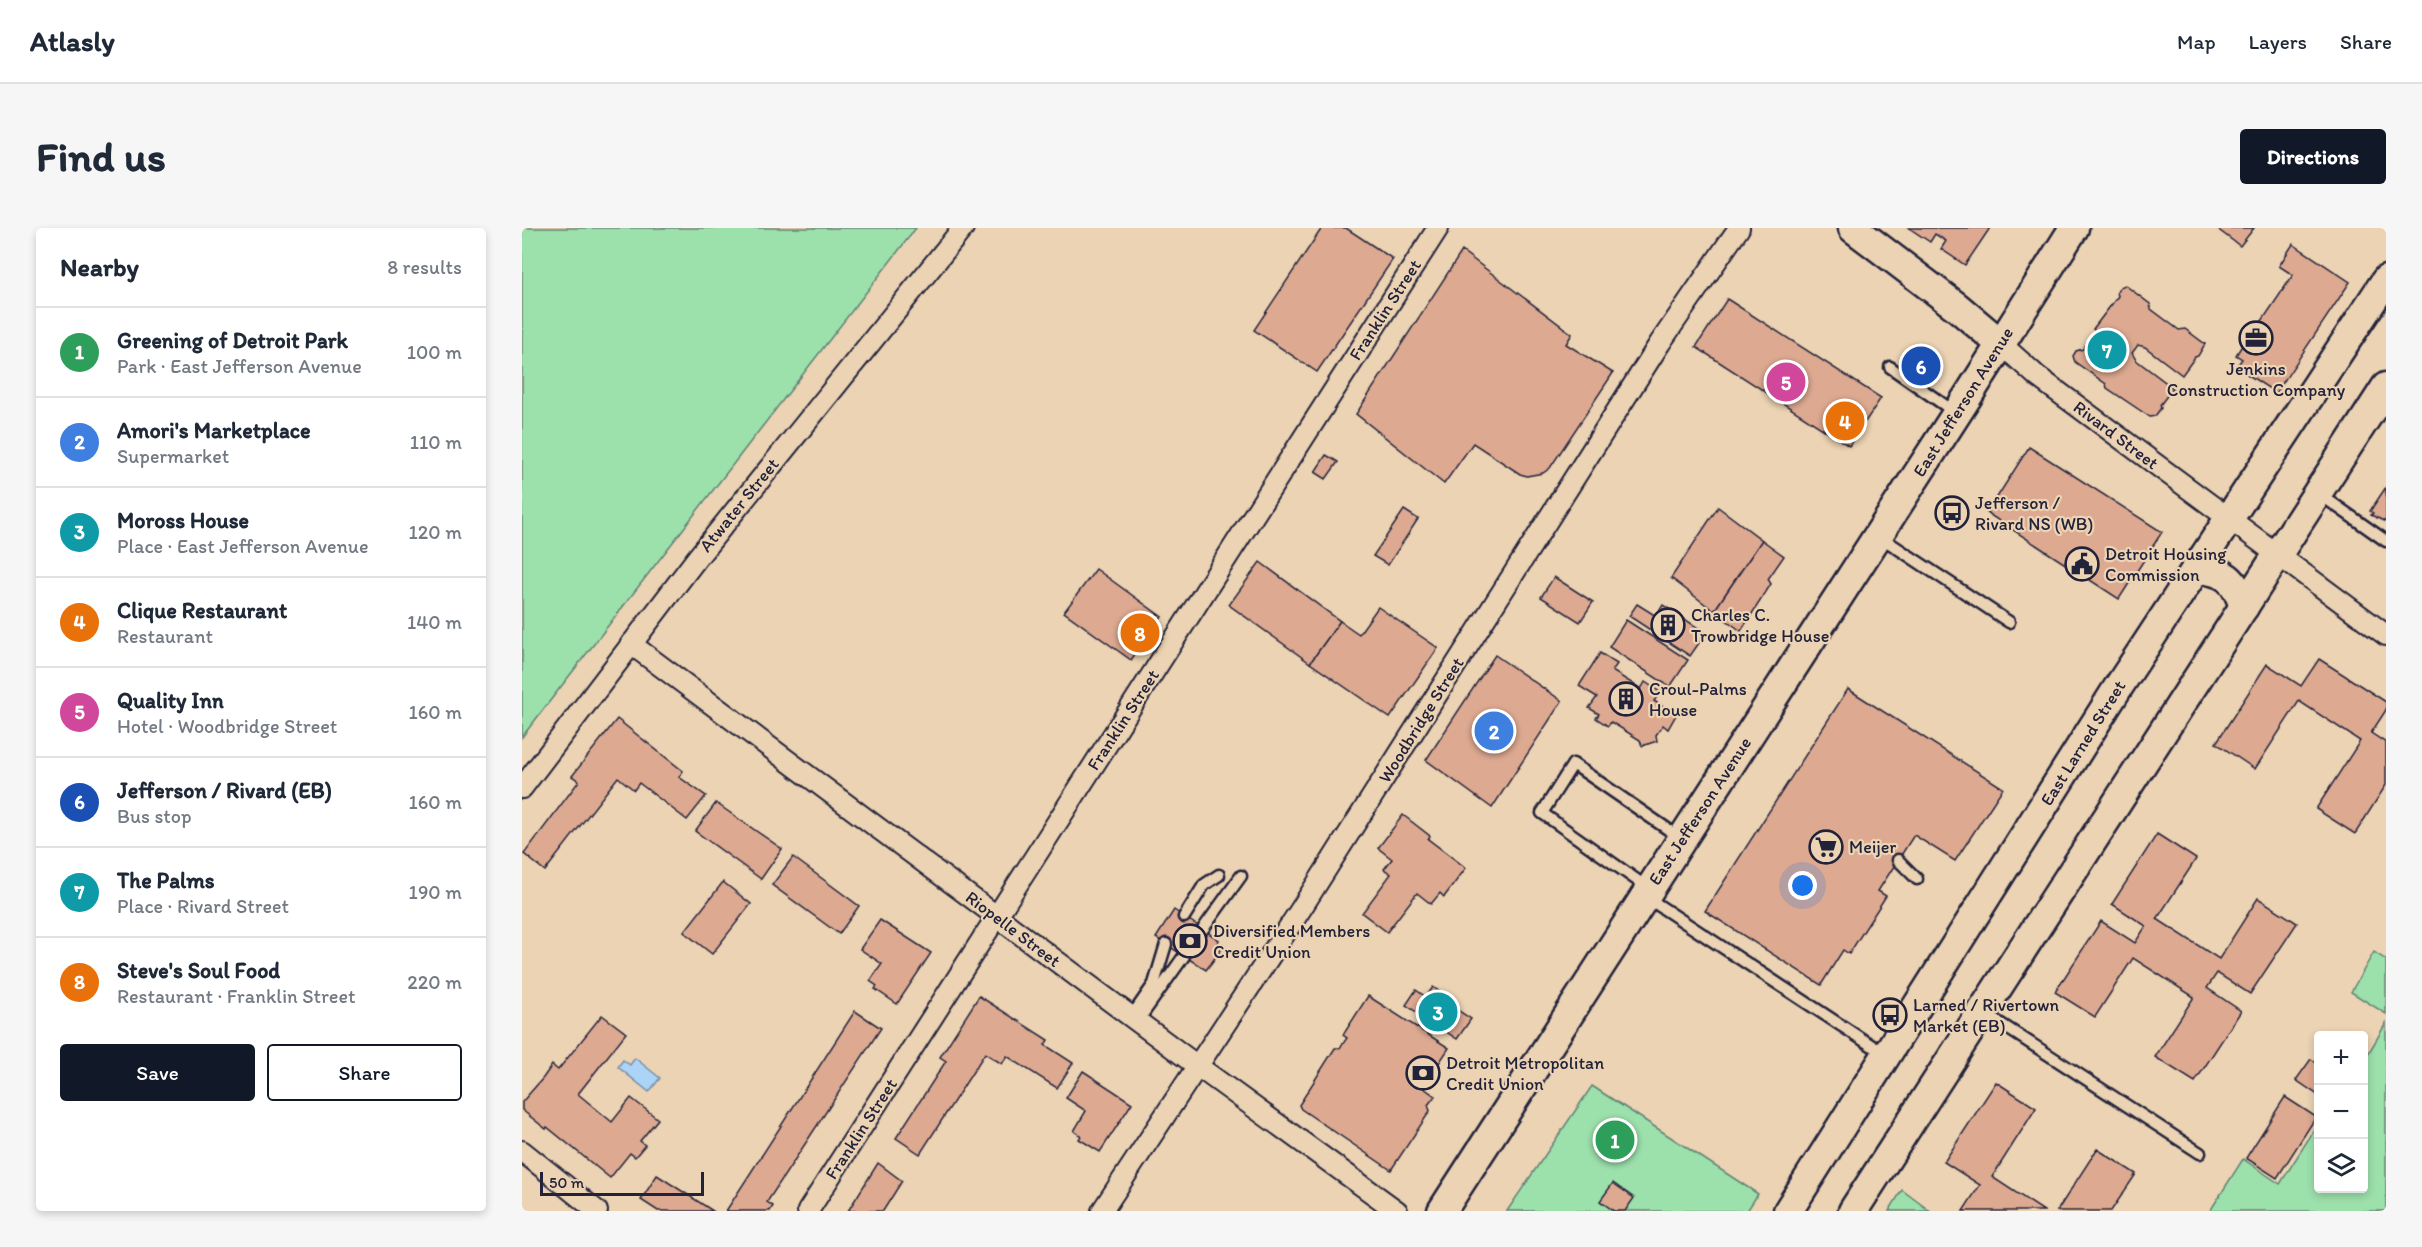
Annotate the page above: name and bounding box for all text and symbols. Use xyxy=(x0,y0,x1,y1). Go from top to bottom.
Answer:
text: Atlasly xyxy=(30,24,115,58)
text: Map xyxy=(2177,29,2216,54)
text: Layers xyxy=(2249,29,2307,54)
text: Share xyxy=(2340,29,2392,54)
button: Directions xyxy=(2240,129,2386,184)
text: Find us xyxy=(36,131,166,182)
text: Nearby xyxy=(60,251,139,283)
text: 8 results xyxy=(387,255,462,279)
street label: Franklin Street xyxy=(1344,255,1426,365)
office icon: Jenkins Construction Company xyxy=(2238,320,2274,356)
street label: East Jefferson Avenue xyxy=(1908,323,2018,481)
text: Greening of Detroit Park xyxy=(117,327,348,354)
pin: 7 xyxy=(2088,328,2126,372)
text: 1 xyxy=(75,340,84,364)
text: 100 m xyxy=(407,340,462,364)
pin: 6 xyxy=(1902,344,1940,388)
text: Park · East Jefferson Avenue xyxy=(117,354,362,378)
place label: Jenkins Construction Company xyxy=(2167,358,2346,401)
pin: 5 xyxy=(1766,360,1806,404)
street label: Rivard Street xyxy=(2069,396,2163,474)
pin: 4 xyxy=(1826,398,1864,444)
text: Amori's Marketplace xyxy=(117,417,311,444)
text: 2 xyxy=(74,430,85,454)
text: 110 m xyxy=(410,430,462,454)
text: Supermarket xyxy=(117,444,229,468)
street label: Atwater Street xyxy=(694,453,784,556)
place label: Jefferson / Rivard NS (WB) xyxy=(1975,492,2093,535)
bus stop icon: Jefferson / Rivard NS (WB) xyxy=(1934,495,1970,531)
text: Moross House xyxy=(117,507,249,534)
text: 3 xyxy=(74,520,85,544)
text: 120 m xyxy=(409,520,462,544)
text: Place · East Jefferson Avenue xyxy=(117,534,369,558)
place label: Detroit Housing Commission xyxy=(2105,543,2227,586)
public building icon: Detroit Housing Commission xyxy=(2064,546,2100,582)
text: Clique Restaurant xyxy=(117,597,287,624)
place label: Charles C. Trowbridge House xyxy=(1691,604,1829,647)
building icon: Charles C. Trowbridge House xyxy=(1650,607,1686,643)
text: 4 xyxy=(73,610,86,634)
text: 140 m xyxy=(407,610,462,634)
pin: 8 xyxy=(1120,610,1160,656)
text: Restaurant xyxy=(117,624,213,648)
street label: Woodbridge Street xyxy=(1374,653,1469,787)
street label: Franklin Street xyxy=(1082,665,1164,775)
street label: East Larned Street xyxy=(2036,676,2131,810)
place label: Croul-Palms House xyxy=(1649,678,1747,721)
building icon: Croul-Palms House xyxy=(1608,681,1644,717)
text: Quality Inn xyxy=(117,687,224,714)
text: 5 xyxy=(74,700,85,724)
text: 160 m xyxy=(409,700,462,724)
pin: 2 xyxy=(1474,708,1514,754)
text: Hotel · Woodbridge Street xyxy=(117,714,337,738)
street label: East Jefferson Avenue xyxy=(1644,733,1756,889)
text: Jefferson / Rivard (EB) xyxy=(117,777,332,804)
text: 6 xyxy=(74,790,85,814)
text: 160 m xyxy=(409,790,462,814)
text: Bus stop xyxy=(117,804,192,828)
supermarket icon: Meijer xyxy=(1808,829,1844,865)
place label: Meijer xyxy=(1849,836,1896,858)
text: The Palms xyxy=(117,867,215,894)
your location xyxy=(1788,871,1817,900)
text: 7 xyxy=(75,880,84,904)
text: 190 m xyxy=(409,880,462,904)
street label: Riopelle Street xyxy=(961,886,1065,972)
text: Place · Rivard Street xyxy=(117,894,289,918)
place label: Diversified Members Credit Union xyxy=(1213,920,1370,963)
bank icon: Diversified Members Credit Union xyxy=(1172,923,1208,959)
text: Steve's Soul Food xyxy=(117,957,280,984)
text: 8 xyxy=(74,970,85,994)
text: 220 m xyxy=(407,970,462,994)
text: Restaurant · Franklin Street xyxy=(117,984,356,1008)
pin: 3 xyxy=(1418,990,1458,1034)
place label: Larned / Rivertown Market (EB) xyxy=(1913,994,2060,1037)
bus stop icon: Larned / Rivertown Market (EB) xyxy=(1872,997,1908,1033)
map controls xyxy=(2314,1031,2368,1193)
button: + xyxy=(2314,1031,2368,1085)
button: Save xyxy=(60,1044,255,1101)
button: Share xyxy=(267,1044,462,1101)
place label: Detroit Metropolitan Credit Union xyxy=(1446,1052,1604,1095)
bank icon: Detroit Metropolitan Credit Union xyxy=(1405,1055,1441,1091)
street label: Franklin Street xyxy=(820,1074,902,1184)
button: − xyxy=(2314,1085,2368,1139)
pin: 1 xyxy=(1596,1118,1634,1162)
button: layers xyxy=(2314,1139,2368,1193)
scale bar xyxy=(540,1169,704,1196)
text: 50 m xyxy=(549,1173,584,1192)

